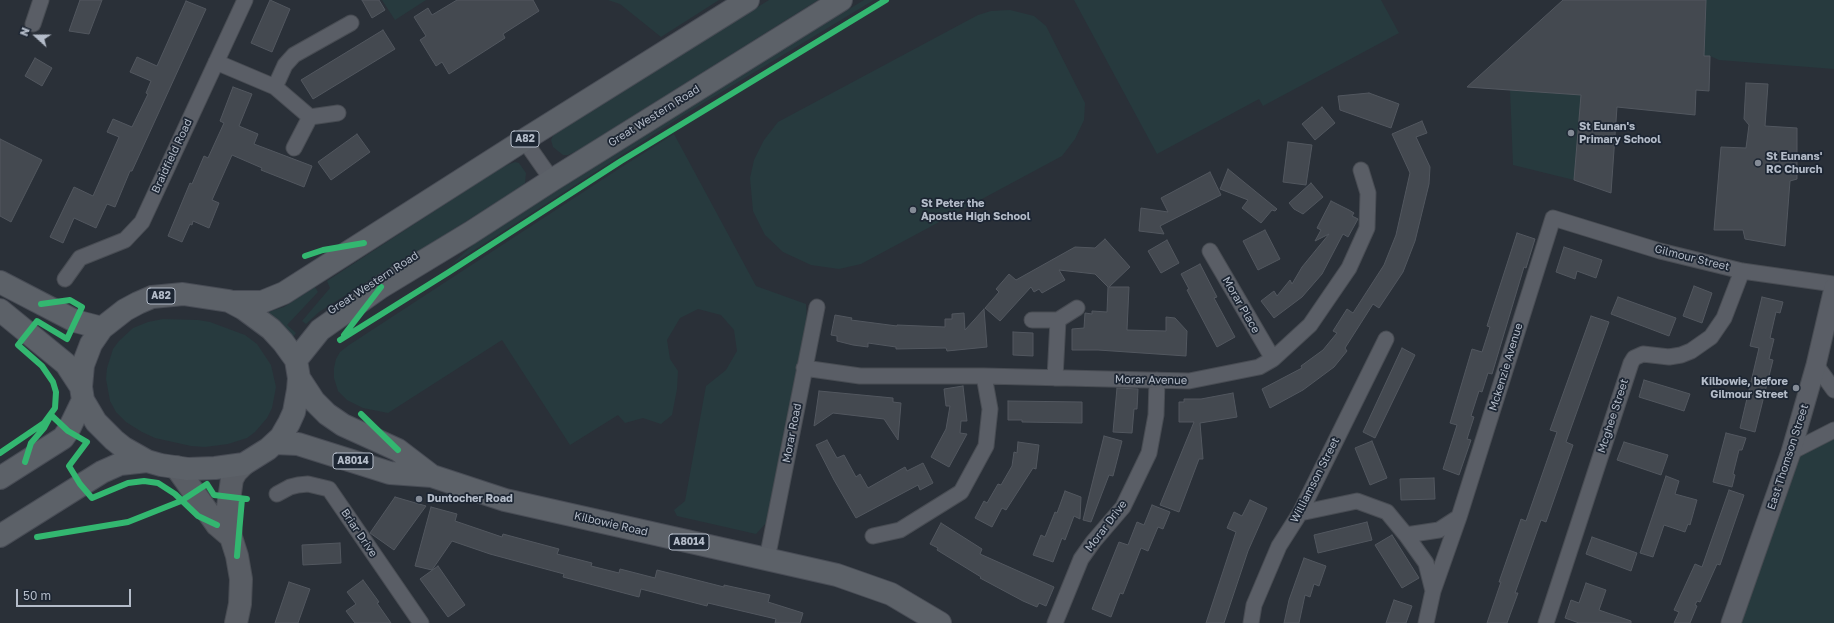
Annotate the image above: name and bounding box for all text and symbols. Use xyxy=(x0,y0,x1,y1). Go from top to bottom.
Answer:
north arrow xyxy=(16,16,56,56)
text: N xyxy=(17,25,32,38)
street label: Great Western Road xyxy=(606,82,702,150)
street label: Braidfield Road xyxy=(149,117,195,195)
place label: St Eunan's Primary School xyxy=(1579,120,1661,146)
marker: St Eunan's Primary School xyxy=(1566,128,1576,138)
road number: A82 xyxy=(511,131,539,147)
place label: St Eunans' RC Church xyxy=(1766,150,1822,176)
marker: St Eunans' RC Church xyxy=(1753,158,1763,168)
place label: St Peter the Apostle High School xyxy=(921,197,1030,223)
marker: St Peter the Apostle High School xyxy=(908,205,918,215)
street label: Gilmour Street xyxy=(1653,242,1731,274)
street label: Great Western Road xyxy=(325,249,421,317)
street label: Morar Place xyxy=(1220,275,1262,335)
road number: A82 xyxy=(147,288,175,304)
street label: Mckenzie Avenue xyxy=(1486,322,1526,412)
street label: Morar Avenue xyxy=(1115,373,1187,387)
place label: Kilbowie, before Gilmour Street xyxy=(1701,375,1788,401)
street label: Mcghee Street xyxy=(1595,377,1631,455)
marker: Kilbowie, before Gilmour Street xyxy=(1791,383,1801,393)
street label: Morar Road xyxy=(780,402,804,464)
street label: East Thomson Street xyxy=(1765,403,1811,511)
street label: Williamson Street xyxy=(1288,435,1342,525)
road number: A8014 xyxy=(333,453,373,469)
place label: Duntocher Road xyxy=(427,492,513,506)
marker: Duntocher Road xyxy=(414,494,424,504)
street label: Morar Drive xyxy=(1082,498,1130,554)
street label: Briar Drive xyxy=(338,506,380,560)
street label: Kilbowie Road xyxy=(573,509,649,539)
road number: A8014 xyxy=(669,534,709,550)
scale bar xyxy=(18,581,133,607)
text: 50 m xyxy=(23,588,51,603)

